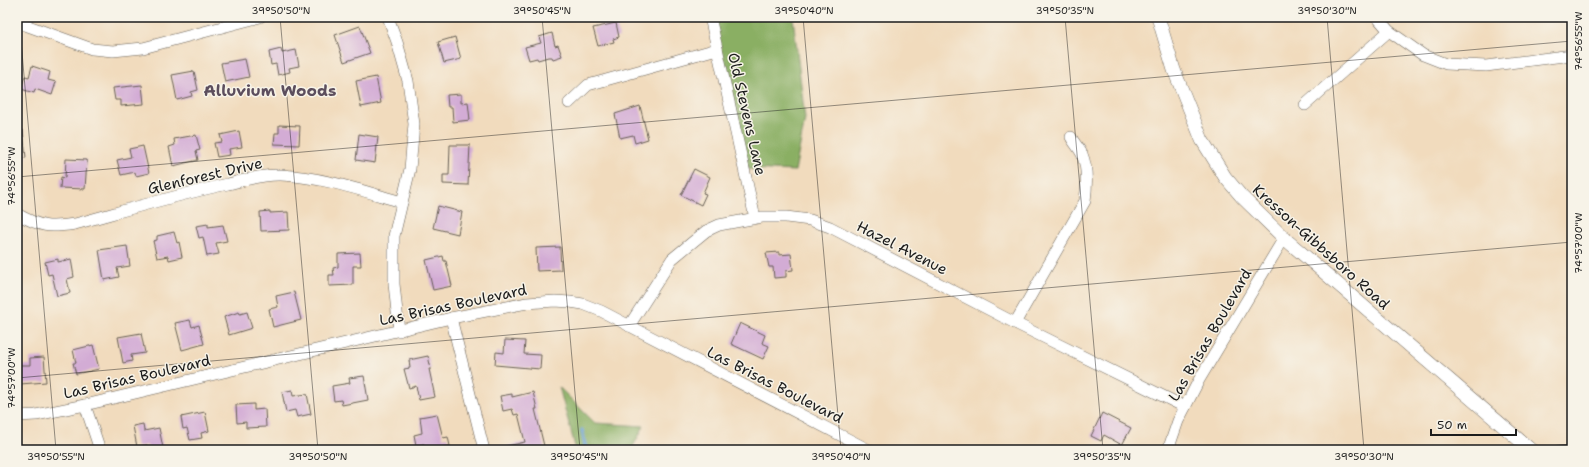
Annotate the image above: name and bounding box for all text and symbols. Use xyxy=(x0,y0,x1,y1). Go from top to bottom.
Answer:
text: 39°50'50"N xyxy=(251,4,311,17)
text: 39°50'45"N xyxy=(513,4,571,17)
text: 39°50'40"N xyxy=(774,4,834,17)
text: 39°50'35"N xyxy=(1036,4,1094,17)
text: 39°50'30"N xyxy=(1297,4,1357,17)
text: 74°56'55"W xyxy=(1572,11,1585,71)
street label: Old Stevens Lane xyxy=(723,51,771,177)
district label: Alluvium Woods xyxy=(204,80,336,101)
text: 74°56'55"W xyxy=(5,146,18,206)
street label: Glenforest Drive xyxy=(146,153,264,199)
street label: Kresson-Gibbsboro Road xyxy=(1248,180,1394,314)
text: 74°57'00"W xyxy=(1572,212,1585,274)
street label: Hazel Avenue xyxy=(853,216,951,280)
street label: Las Brisas Boulevard xyxy=(1164,264,1256,405)
street label: Las Brisas Boulevard xyxy=(377,279,529,330)
street label: Las Brisas Boulevard xyxy=(703,342,847,428)
text: 74°57'00"W xyxy=(5,347,18,409)
street label: Las Brisas Boulevard xyxy=(61,350,213,404)
scale bar xyxy=(1431,411,1516,437)
text: 50 m xyxy=(1437,417,1467,433)
text: 39°50'55"N xyxy=(27,450,85,463)
text: 39°50'50"N xyxy=(288,450,348,463)
text: 39°50'45"N xyxy=(550,450,608,463)
text: 39°50'40"N xyxy=(811,450,871,463)
text: 39°50'35"N xyxy=(1073,450,1131,463)
text: 39°50'30"N xyxy=(1334,450,1394,463)

